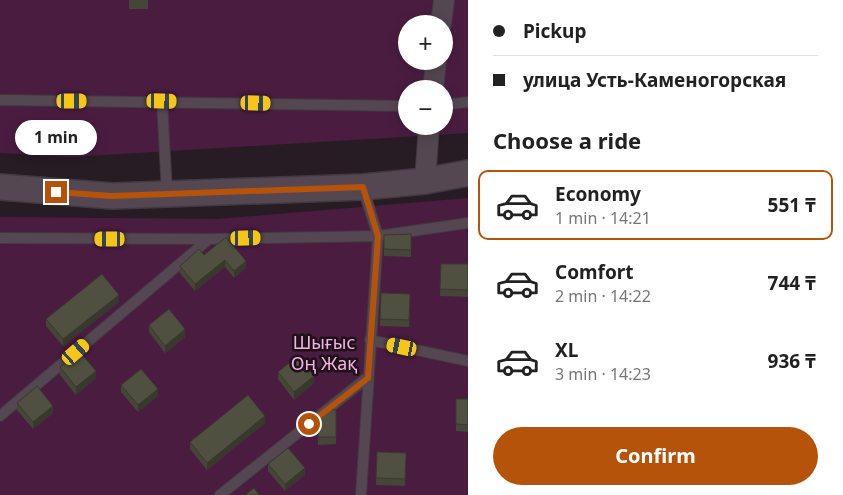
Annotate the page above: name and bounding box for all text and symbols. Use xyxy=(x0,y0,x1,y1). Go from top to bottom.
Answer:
map controls xyxy=(398,15,453,135)
button: + xyxy=(398,15,453,70)
text: Pickup xyxy=(523,18,586,44)
text: улица Усть-Каменогорская xyxy=(523,67,786,93)
button: − xyxy=(398,80,453,135)
car xyxy=(146,93,177,109)
car xyxy=(57,94,87,109)
car xyxy=(240,95,271,111)
callout: 1 min xyxy=(15,120,97,154)
text: Choose a ride xyxy=(493,125,641,155)
text: 1 min xyxy=(34,126,78,148)
route end xyxy=(45,181,67,203)
text: Economy xyxy=(555,181,641,207)
icon: car xyxy=(495,183,540,228)
text: 551 ₸ xyxy=(768,192,816,218)
text: 1 min · 14:21 xyxy=(555,207,651,229)
car xyxy=(230,230,261,246)
car xyxy=(95,232,125,247)
text: Comfort xyxy=(555,259,634,285)
icon: car xyxy=(495,261,540,306)
text: 744 ₸ xyxy=(768,270,816,296)
text: 2 min · 14:22 xyxy=(555,285,651,307)
park label: Шығыс Оң Жақ xyxy=(291,330,357,375)
car xyxy=(59,336,92,368)
car xyxy=(385,337,418,357)
text: XL xyxy=(555,337,578,363)
icon: car xyxy=(495,339,540,384)
text: 936 ₸ xyxy=(768,348,816,374)
text: 3 min · 14:23 xyxy=(555,363,651,385)
route start xyxy=(298,413,320,435)
button: Confirm xyxy=(493,427,818,485)

